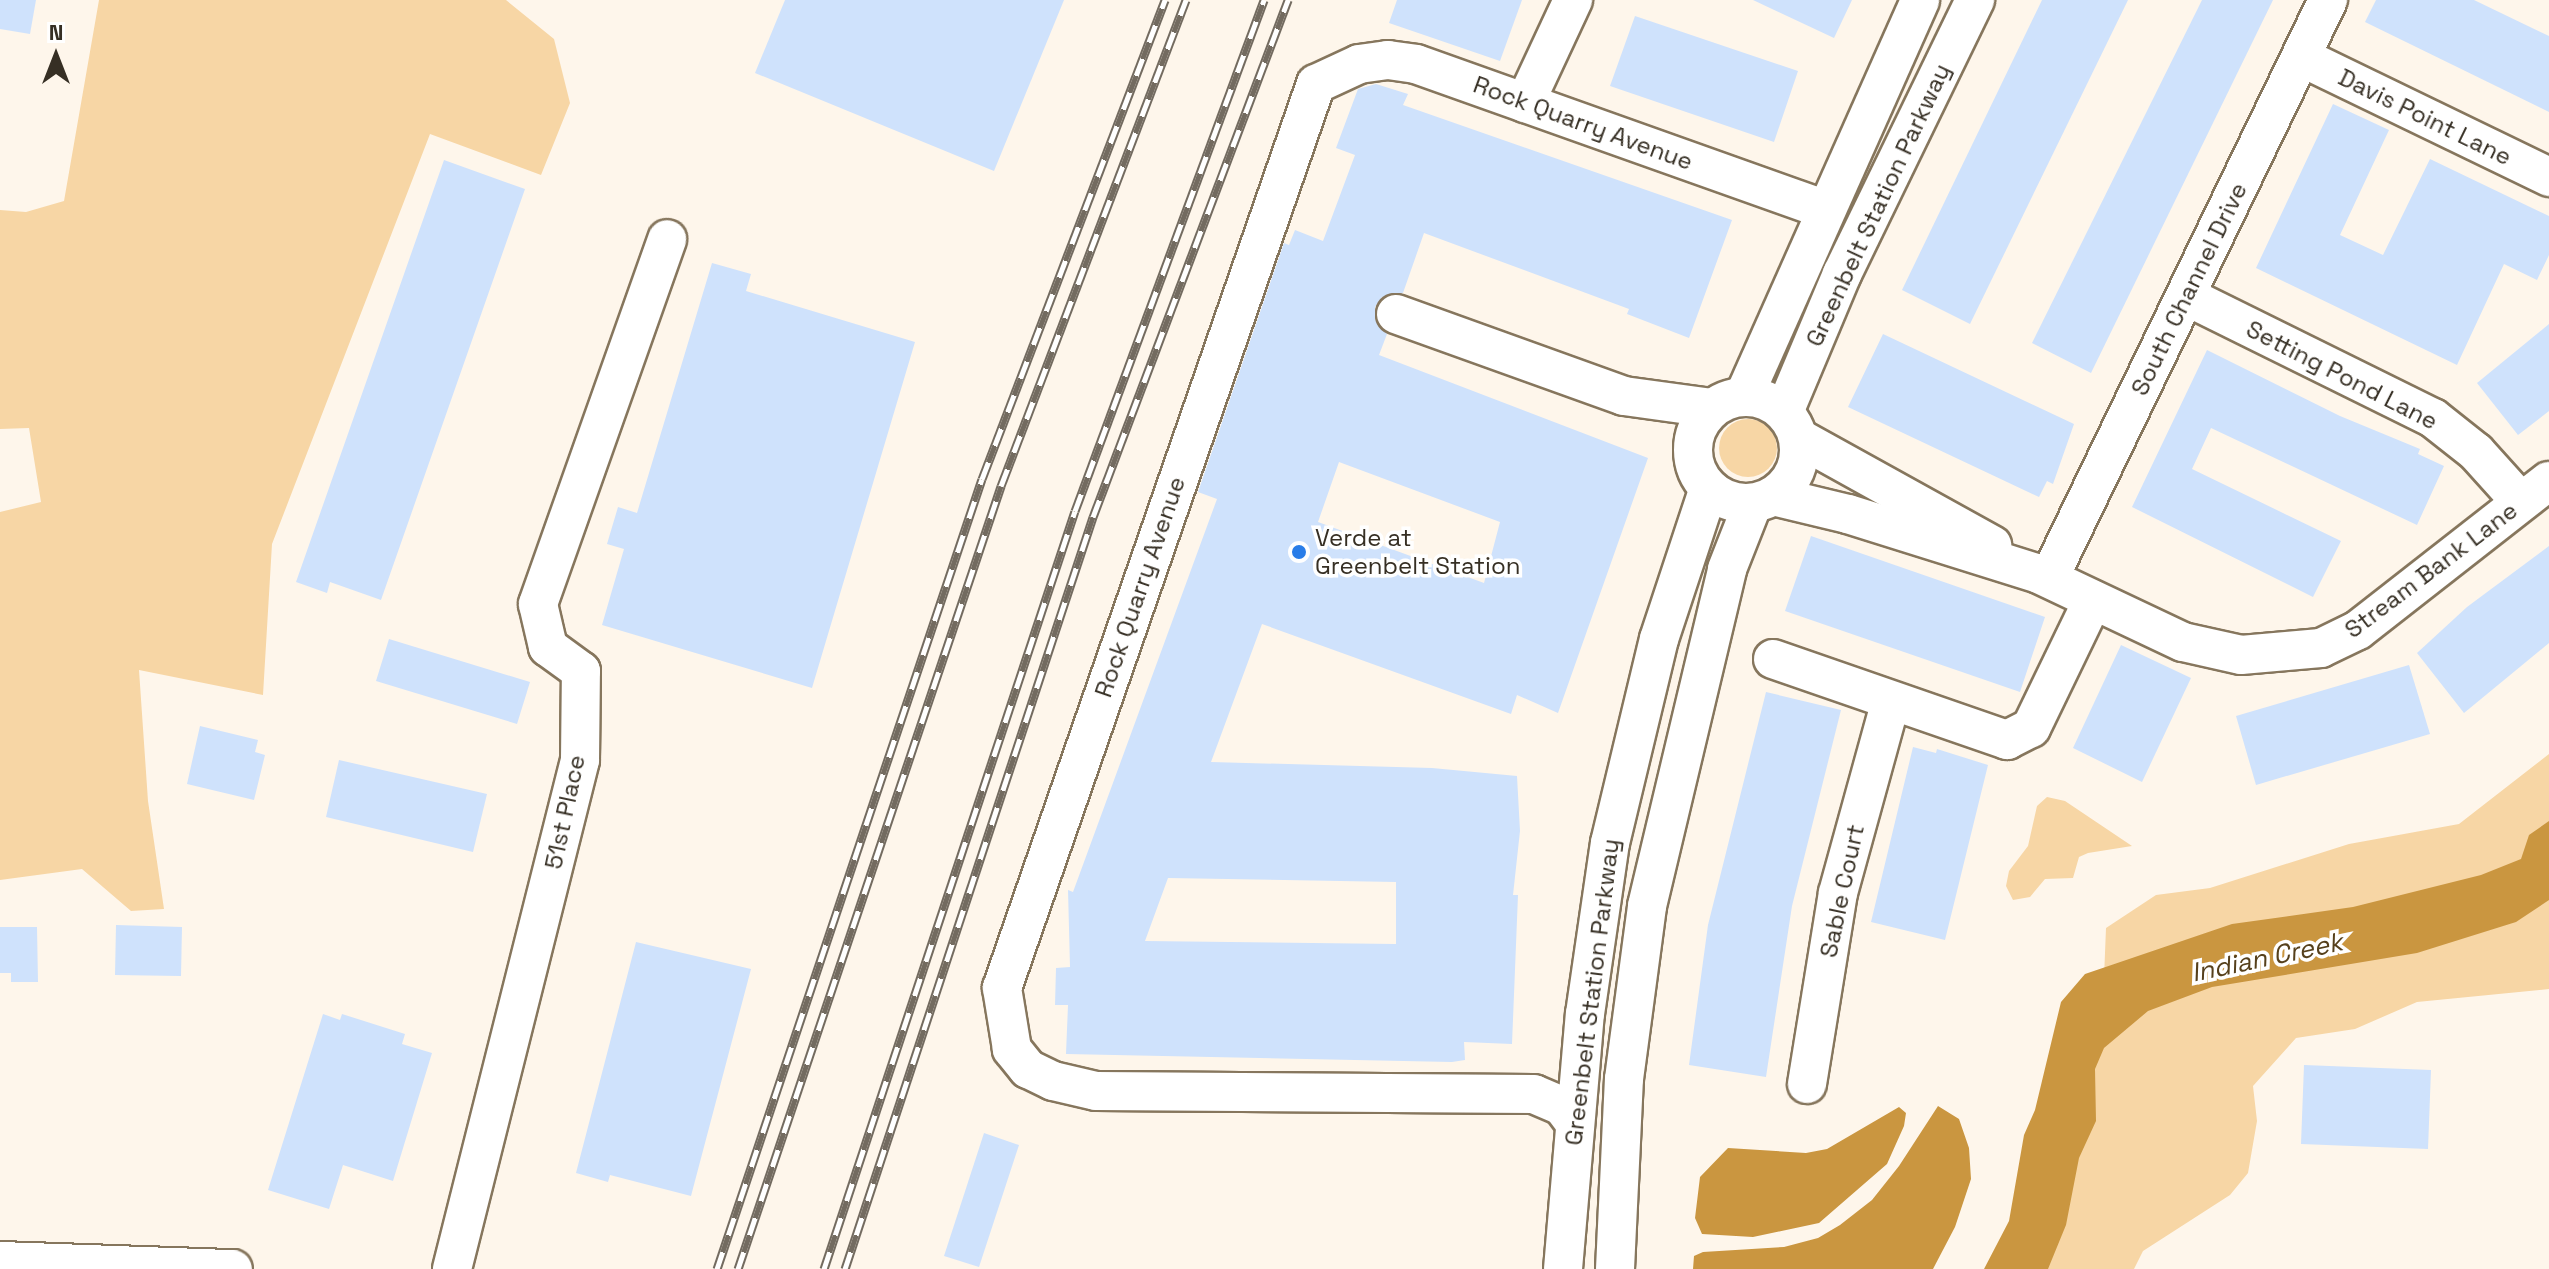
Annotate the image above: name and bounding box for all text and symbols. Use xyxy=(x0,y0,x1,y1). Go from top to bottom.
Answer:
north arrow xyxy=(16,16,96,96)
text: N xyxy=(49,18,63,46)
street label: Greenbelt Station Parkway xyxy=(1800,59,1956,351)
street label: Davis Point Lane xyxy=(2334,63,2516,171)
street label: Rock Quarry Avenue xyxy=(1469,70,1697,176)
street label: South Channel Drive xyxy=(2125,178,2253,400)
street label: Setting Pond Lane xyxy=(2242,314,2442,436)
street label: Rock Quarry Avenue xyxy=(1089,473,1191,701)
street label: Stream Bank Lane xyxy=(2339,496,2523,644)
place label: Verde at Greenbelt Station xyxy=(1315,524,1521,580)
marker: Verde at Greenbelt Station xyxy=(1290,543,1308,561)
street label: 51st Place xyxy=(539,752,591,872)
street label: Sable Court xyxy=(1814,822,1870,960)
street label: Greenbelt Station Parkway xyxy=(1559,837,1625,1147)
water label: Indian Creek xyxy=(2189,927,2345,989)

